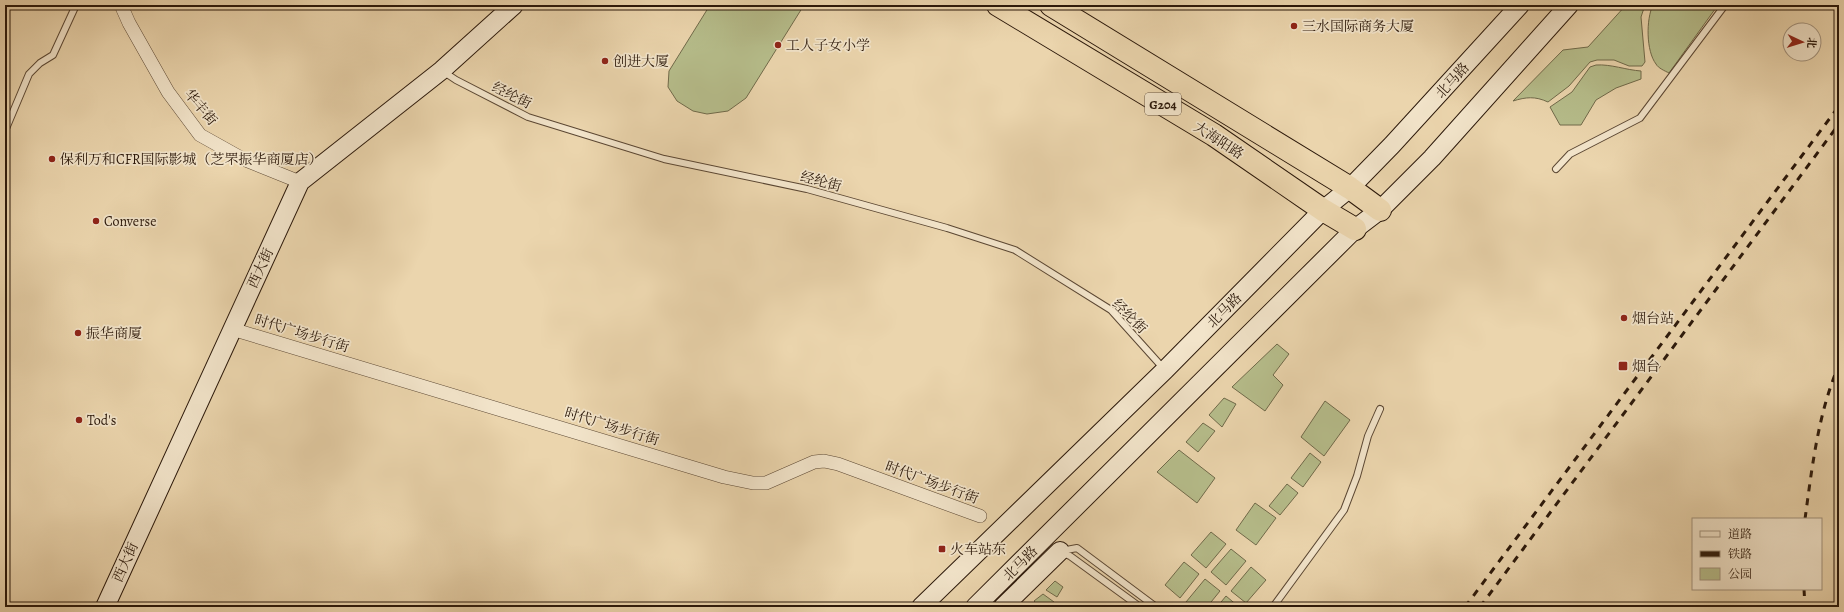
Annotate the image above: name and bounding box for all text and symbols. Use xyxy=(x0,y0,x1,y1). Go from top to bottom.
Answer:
place label: 三水国际商务大厦 xyxy=(1302,17,1414,36)
marker: 三水国际商务大厦 xyxy=(1289,21,1299,31)
north arrow xyxy=(1782,22,1822,62)
place label: 工人子女小学 xyxy=(786,36,870,55)
text: 北 xyxy=(1804,37,1819,49)
marker: 工人子女小学 xyxy=(773,40,783,50)
place label: 创进大厦 xyxy=(613,52,669,71)
marker: 创进大厦 xyxy=(600,56,610,66)
street label: 北马路 xyxy=(1431,58,1473,102)
street label: 经纶街 xyxy=(489,78,535,113)
street label: 华丰街 xyxy=(180,85,221,130)
road number: G204 xyxy=(1145,93,1181,115)
street label: 大海阳路 xyxy=(1190,117,1247,164)
place label: 保利万和CFR国际影城（芝罘振华商厦店） xyxy=(60,150,323,169)
marker: 保利万和CFR国际影城（芝罘振华商厦店） xyxy=(47,154,57,164)
street label: 经纶街 xyxy=(798,167,844,196)
place label: Converse xyxy=(104,212,156,231)
marker: Converse xyxy=(91,216,101,226)
street label: 西大街 xyxy=(243,245,278,291)
street label: 北马路 xyxy=(1203,289,1246,332)
street label: 经纶街 xyxy=(1108,295,1151,338)
place label: 烟台站 xyxy=(1632,309,1674,328)
street label: 时代广场步行街 xyxy=(252,310,351,357)
marker: 烟台站 xyxy=(1619,313,1629,323)
place label: 振华商厦 xyxy=(86,324,142,343)
marker: 振华商厦 xyxy=(73,328,83,338)
place label: 烟台 xyxy=(1632,357,1660,376)
marker: 烟台 xyxy=(1617,360,1629,372)
street label: 时代广场步行街 xyxy=(562,403,661,450)
place label: Tod's xyxy=(87,411,116,430)
marker: Tod's xyxy=(74,415,84,425)
street label: 时代广场步行街 xyxy=(883,457,981,508)
legend xyxy=(1692,518,1822,590)
text: 道路 xyxy=(1728,526,1752,542)
street label: 西大街 xyxy=(108,539,143,585)
place label: 火车站东 xyxy=(950,540,1006,559)
street label: 北马路 xyxy=(999,542,1042,585)
marker: 火车站东 xyxy=(937,544,947,554)
text: 铁路 xyxy=(1728,546,1752,562)
text: 公园 xyxy=(1728,566,1752,582)

